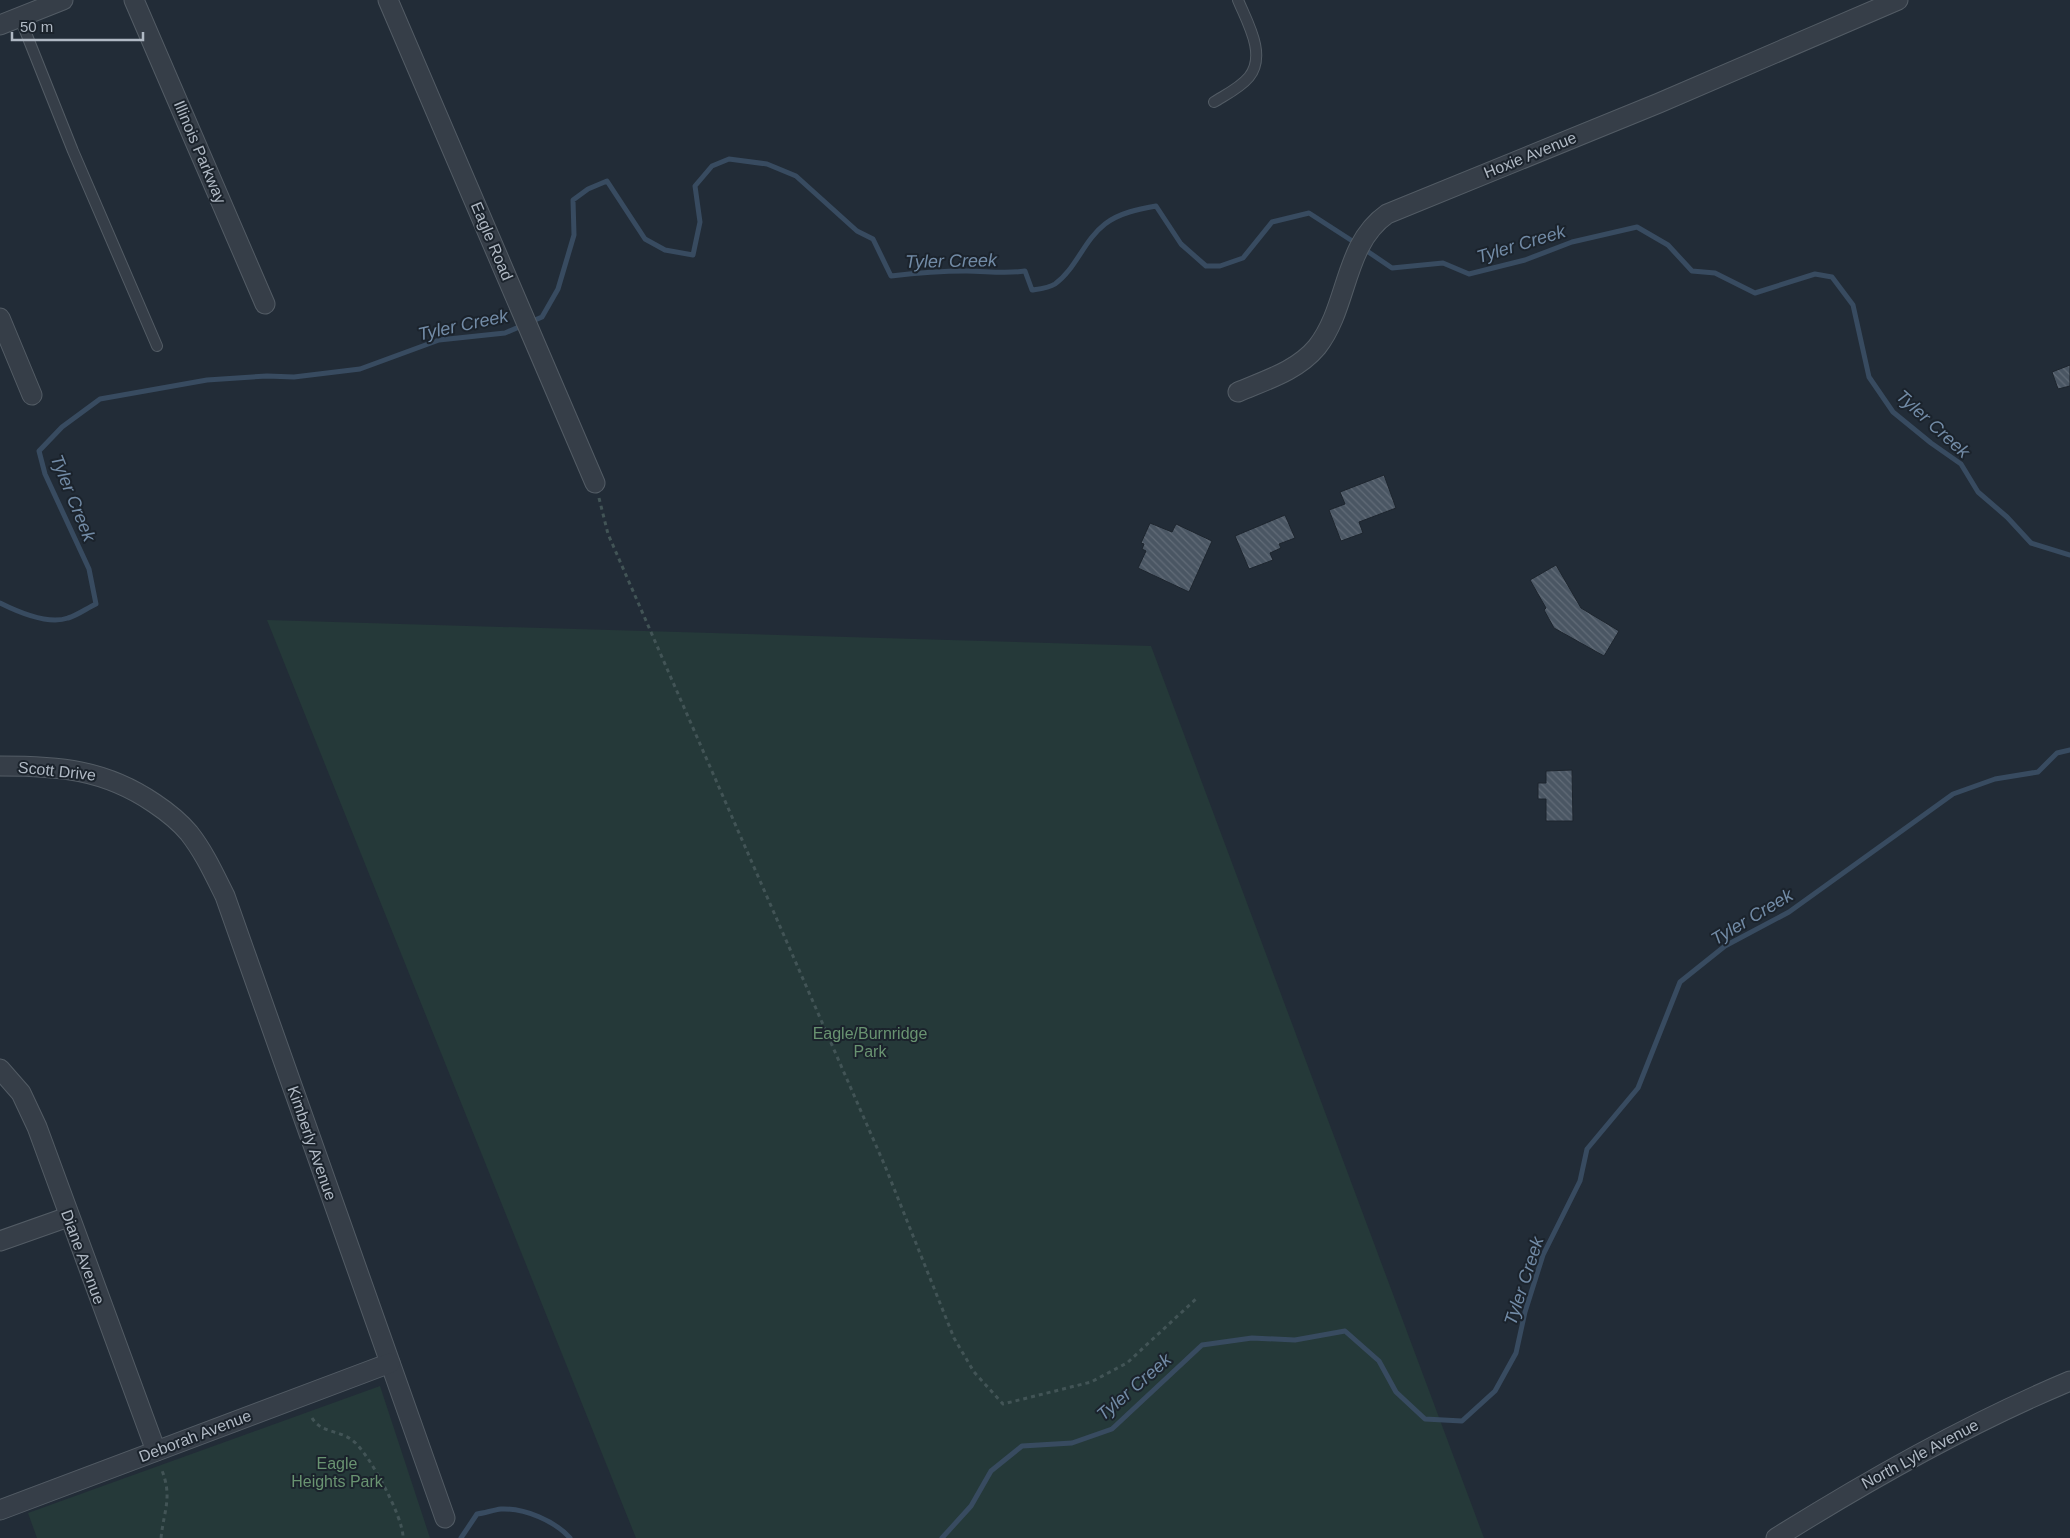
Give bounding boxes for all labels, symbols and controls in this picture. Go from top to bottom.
scale bar [12,10,144,42]
text: 50 m [20,18,53,35]
street label: Illinois Parkway [171,98,229,206]
street label: Hoxie Avenue [1481,129,1579,181]
street label: Eagle Road [468,199,516,283]
water label: Tyler Creek [1474,221,1569,267]
water label: Tyler Creek [905,250,998,272]
water label: Tyler Creek [416,305,511,344]
water label: Tyler Creek [1892,386,1974,463]
water label: Tyler Creek [47,452,100,545]
street label: Scott Drive [17,758,97,784]
water label: Tyler Creek [1708,884,1797,949]
park label: Eagle/Burnridge Park [813,1025,927,1060]
street label: Kimberly Avenue [284,1084,340,1202]
street label: Diane Avenue [58,1207,108,1307]
water label: Tyler Creek [1500,1233,1548,1328]
water label: Tyler Creek [1093,1349,1176,1425]
street label: Deborah Avenue [136,1407,254,1465]
street label: North Lyle Avenue [1859,1416,1981,1492]
park label: Eagle Heights Park [291,1455,384,1490]

